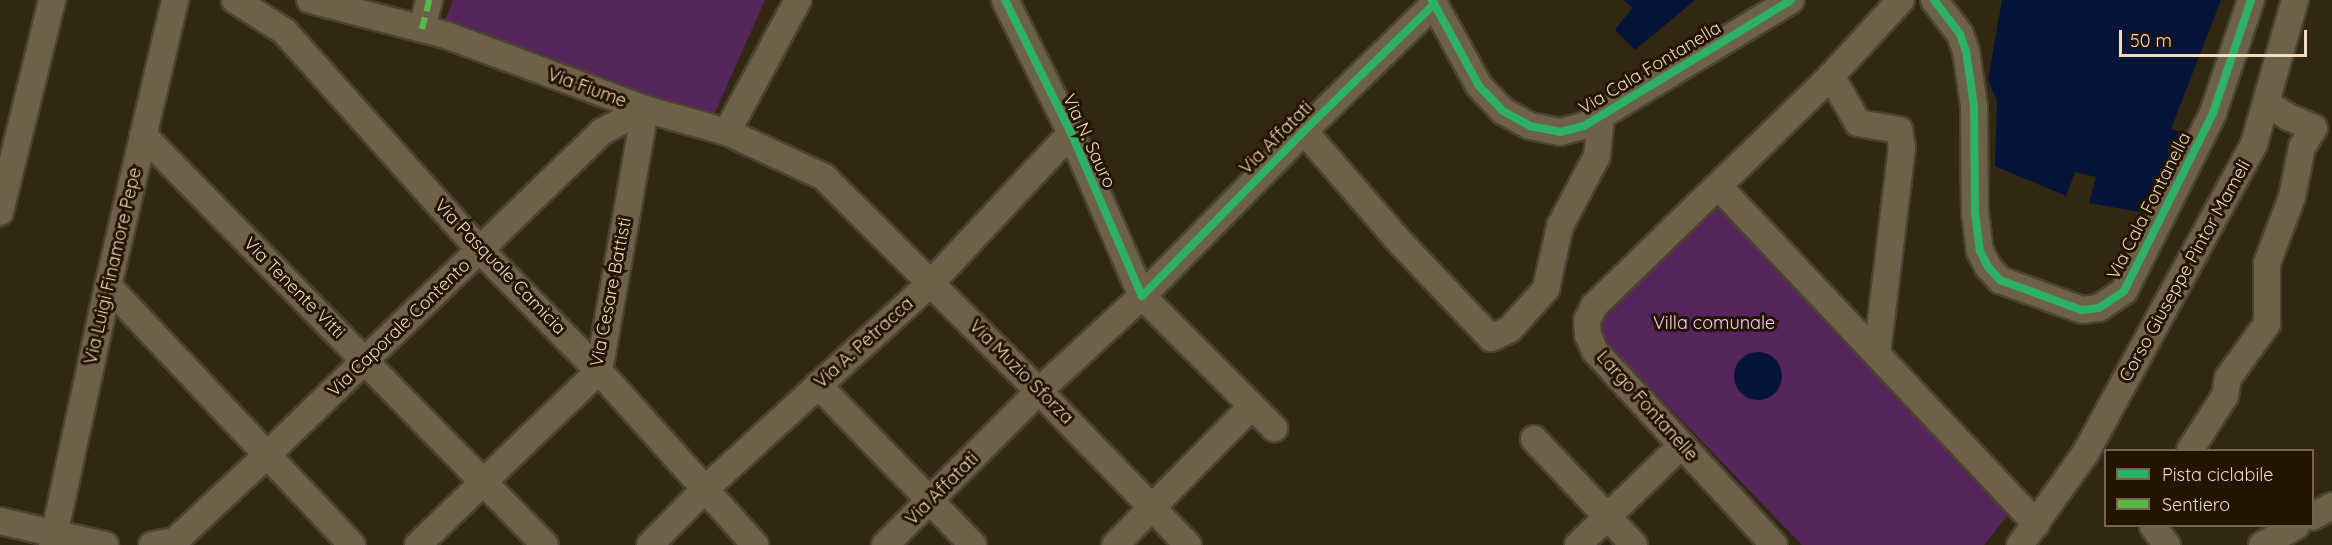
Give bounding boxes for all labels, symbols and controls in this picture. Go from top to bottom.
street label: Via Cala Fontanella [1575,17,1725,119]
scale bar [2122,18,2310,56]
text: 50 m [2130,29,2172,52]
street label: Via Fiume [545,64,629,112]
street label: Via N. Sauro [1058,90,1120,192]
street label: Via Affatati [1235,97,1317,179]
street label: Via Cala Fontanella [2103,129,2195,283]
street label: Corso Giuseppe Pintor Mameli [2115,156,2255,386]
street label: Via Luigi Finamore Pepe [80,165,146,367]
street label: Via Pasquale Camicia [430,195,570,339]
street label: Via Cesare Battisti [586,215,636,369]
street label: Via Tenente Vitti [239,233,349,343]
street label: Via Caporale Contento [323,254,475,402]
street label: Via A. Petracca [810,293,918,393]
park label: Villa comunale [1653,312,1775,334]
street label: Via Muzio Sforza [964,315,1078,429]
street label: Largo Fontanelle [1592,346,1702,466]
street label: Via Affatati [901,448,983,530]
legend [2104,449,2314,527]
text: Pista ciclabile [2162,463,2273,486]
text: Sentiero [2162,493,2230,516]

